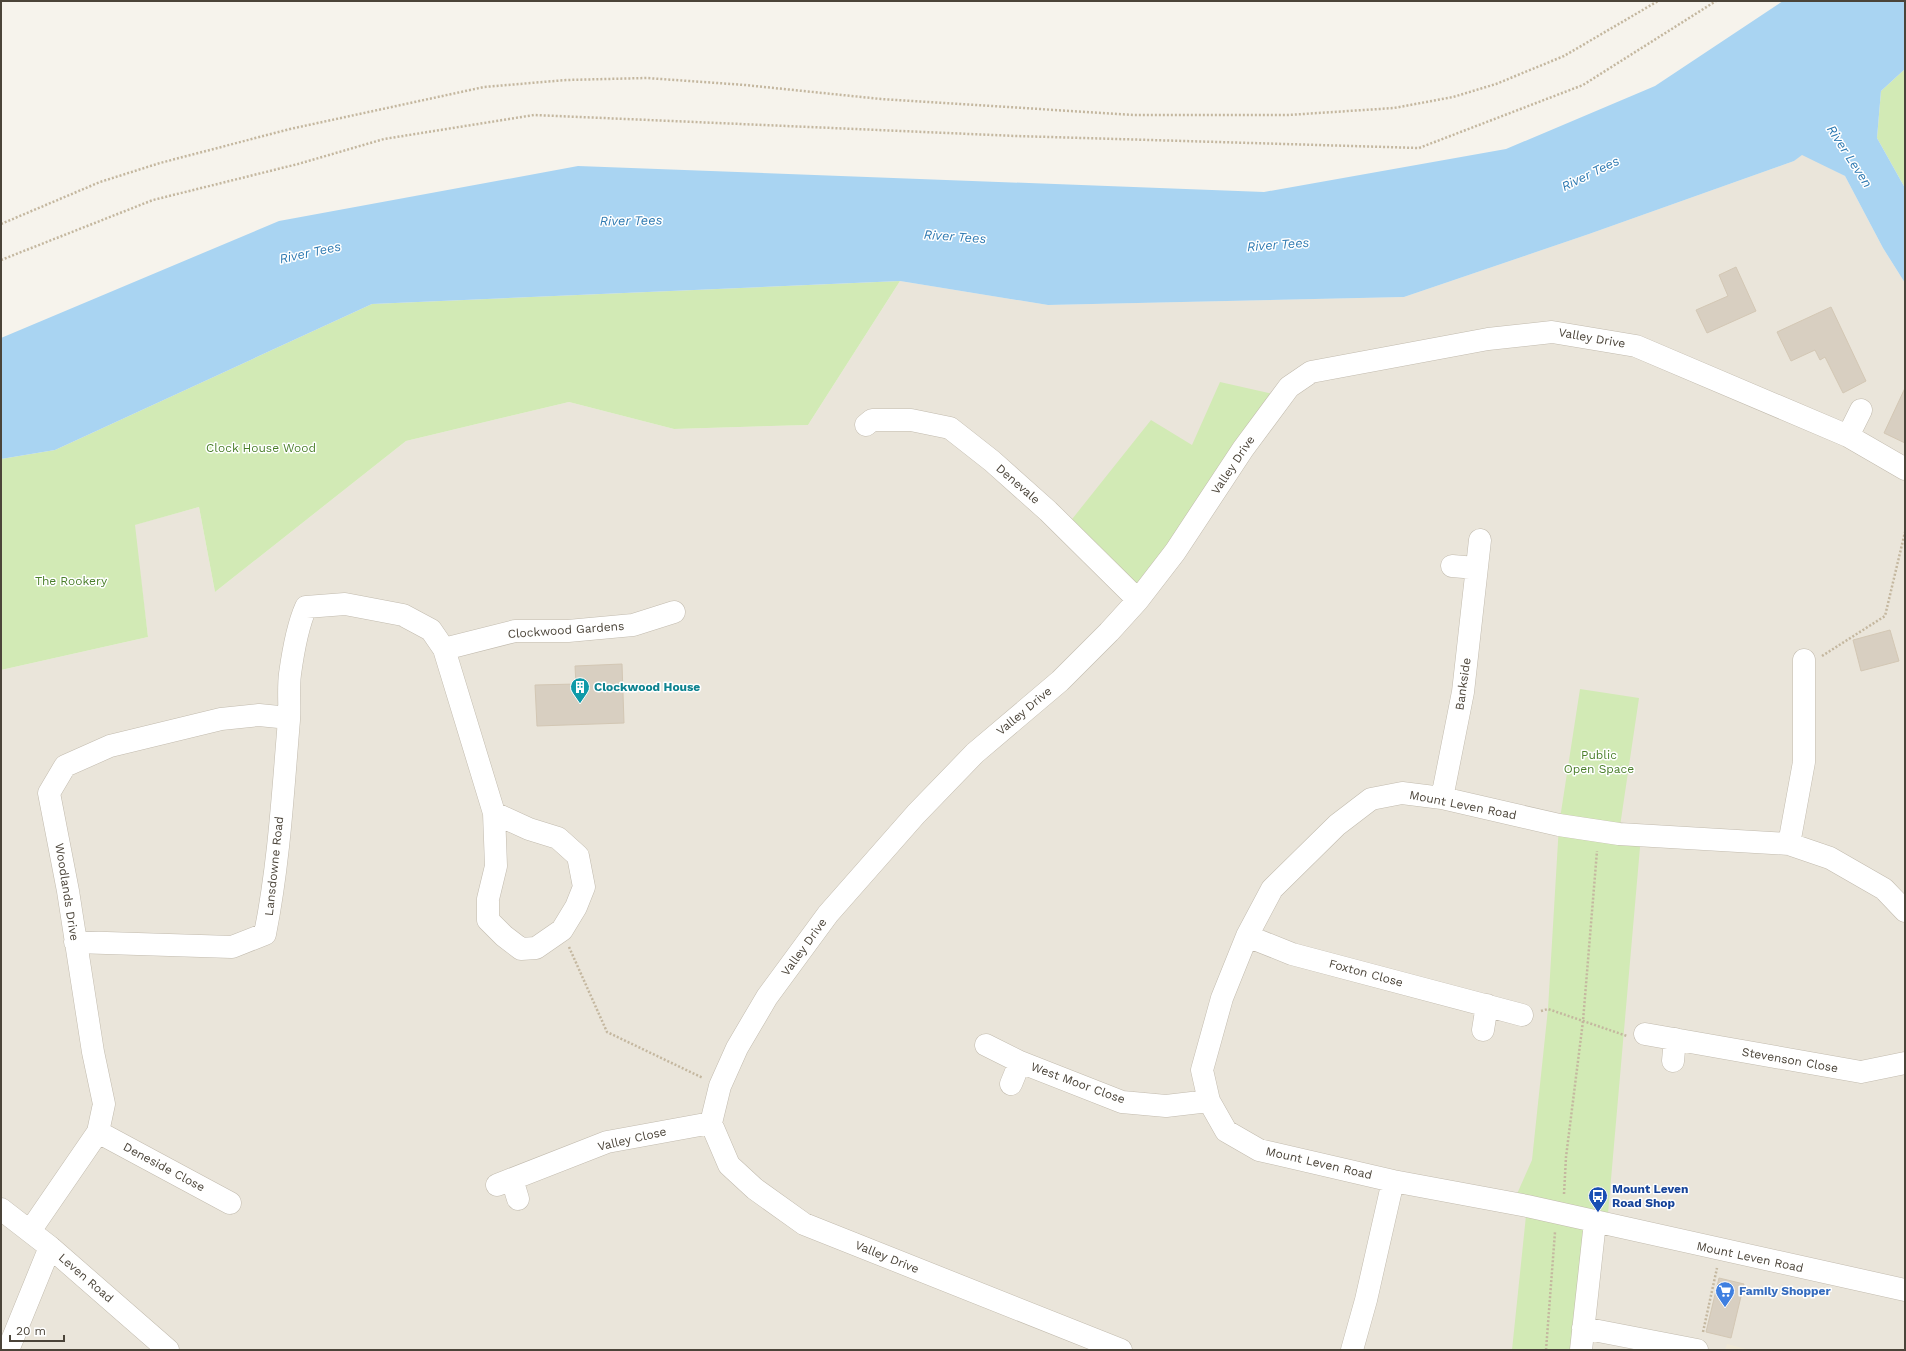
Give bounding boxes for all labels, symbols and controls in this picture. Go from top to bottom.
water label: River Leven [1824,122,1875,190]
water label: River Tees [1559,153,1622,194]
water label: River Tees [600,212,663,229]
water label: River Tees [923,227,987,246]
water label: River Tees [1246,235,1310,254]
water label: River Tees [278,239,343,266]
street label: Valley Drive [1557,325,1627,351]
street label: Valley Drive [1208,433,1258,497]
park label: Clock House Wood [206,441,316,455]
street label: Denevale [993,461,1043,507]
park label: The Rookery [35,574,108,588]
street label: Clockwood Gardens [507,619,625,641]
street label: Bankside [1452,657,1474,711]
building icon: Clockwood House [569,676,591,704]
place label: Clockwood House [594,680,700,694]
street label: Valley Drive [994,684,1054,738]
park label: Public Open Space [1564,748,1634,776]
street label: Mount Leven Road [1408,788,1518,822]
street label: Lansdowne Road [262,816,286,916]
street label: Woodlands Drive [52,842,82,942]
street label: Valley Drive [778,915,830,978]
street label: Foxton Close [1327,956,1405,990]
street label: Stevenson Close [1741,1045,1839,1075]
street label: West Moor Close [1029,1059,1127,1107]
street label: Valley Close [596,1124,668,1154]
street label: Deneside Close [121,1140,207,1194]
street label: Mount Leven Road [1264,1144,1374,1182]
place label: Mount Leven Road Shop [1612,1182,1689,1210]
bus stop icon: Mount Leven Road Shop [1587,1185,1609,1213]
street label: Valley Drive [853,1238,921,1276]
street label: Mount Leven Road [1695,1239,1805,1275]
street label: Leven Road [56,1250,116,1306]
supermarket icon: Family Shopper [1714,1280,1736,1308]
place label: Family Shopper [1739,1284,1832,1298]
scale bar [10,1317,64,1343]
text: 20 m [16,1324,46,1338]

